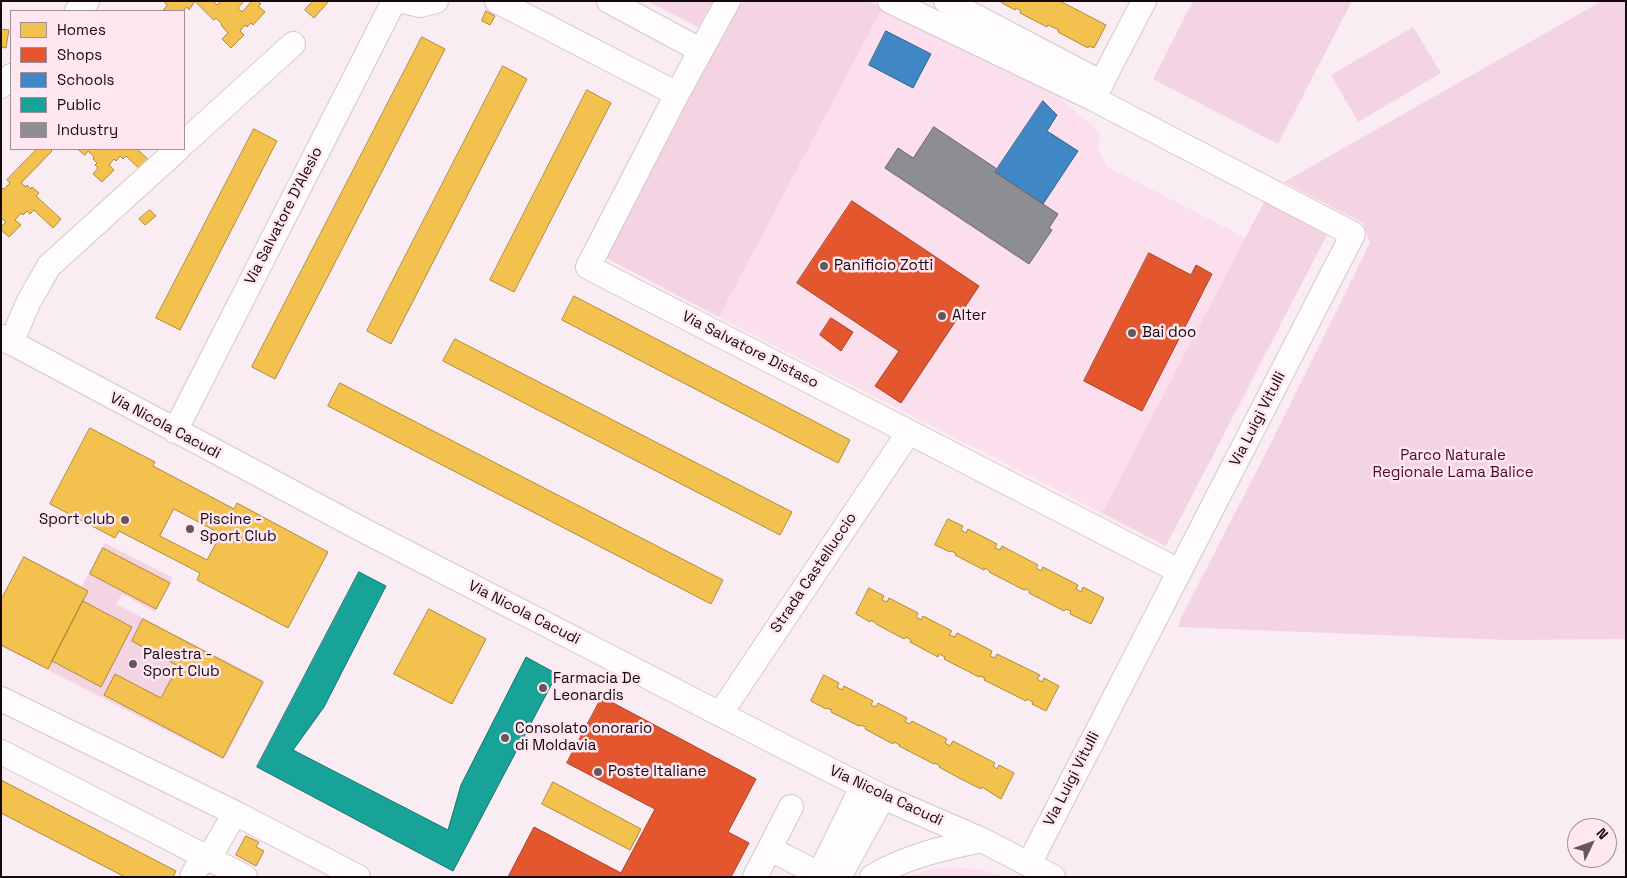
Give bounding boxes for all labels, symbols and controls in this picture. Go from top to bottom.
legend [10,10,185,150]
text: Homes [57,20,106,39]
text: Shops [57,45,102,64]
text: Schools [57,70,114,89]
text: Public [57,95,101,114]
text: Industry [57,120,118,139]
street label: Via Salvatore D'Alesio [241,144,327,288]
place label: Panificio Zotti [834,257,933,275]
marker: Panificio Zotti [818,260,830,272]
place label: Alter [952,307,986,325]
street label: Via Salvatore Distaso [679,308,821,392]
marker: Alter [936,310,948,322]
place label: Bai doo [1142,324,1196,342]
marker: Bai doo [1126,327,1138,339]
street label: Via Luigi Vitulli [1226,369,1290,469]
street label: Via Nicola Cacudi [106,389,224,463]
park label: Parco Naturale Regionale Lama Balice [1372,447,1534,482]
street label: Strada Castelluccio [767,510,861,636]
place label: Sport club [39,511,115,529]
place label: Piscine - Sport Club [200,511,277,546]
marker: Sport club [119,514,131,526]
marker: Piscine - Sport Club [184,523,196,535]
street label: Via Nicola Cacudi [465,577,583,649]
place label: Palestra - Sport Club [143,646,220,681]
marker: Palestra - Sport Club [127,658,139,670]
place label: Farmacia De Leonardis [553,670,641,705]
marker: Farmacia De Leonardis [537,682,549,694]
place label: Consolato onorario di Moldavia [515,720,652,755]
street label: Via Luigi Vitulli [1040,729,1104,829]
marker: Consolato onorario di Moldavia [499,732,511,744]
street label: Via Nicola Cacudi [826,762,946,830]
place label: Poste Italiane [608,763,706,781]
marker: Poste Italiane [592,766,604,778]
north arrow [1567,818,1617,868]
text: N [1593,824,1612,843]

